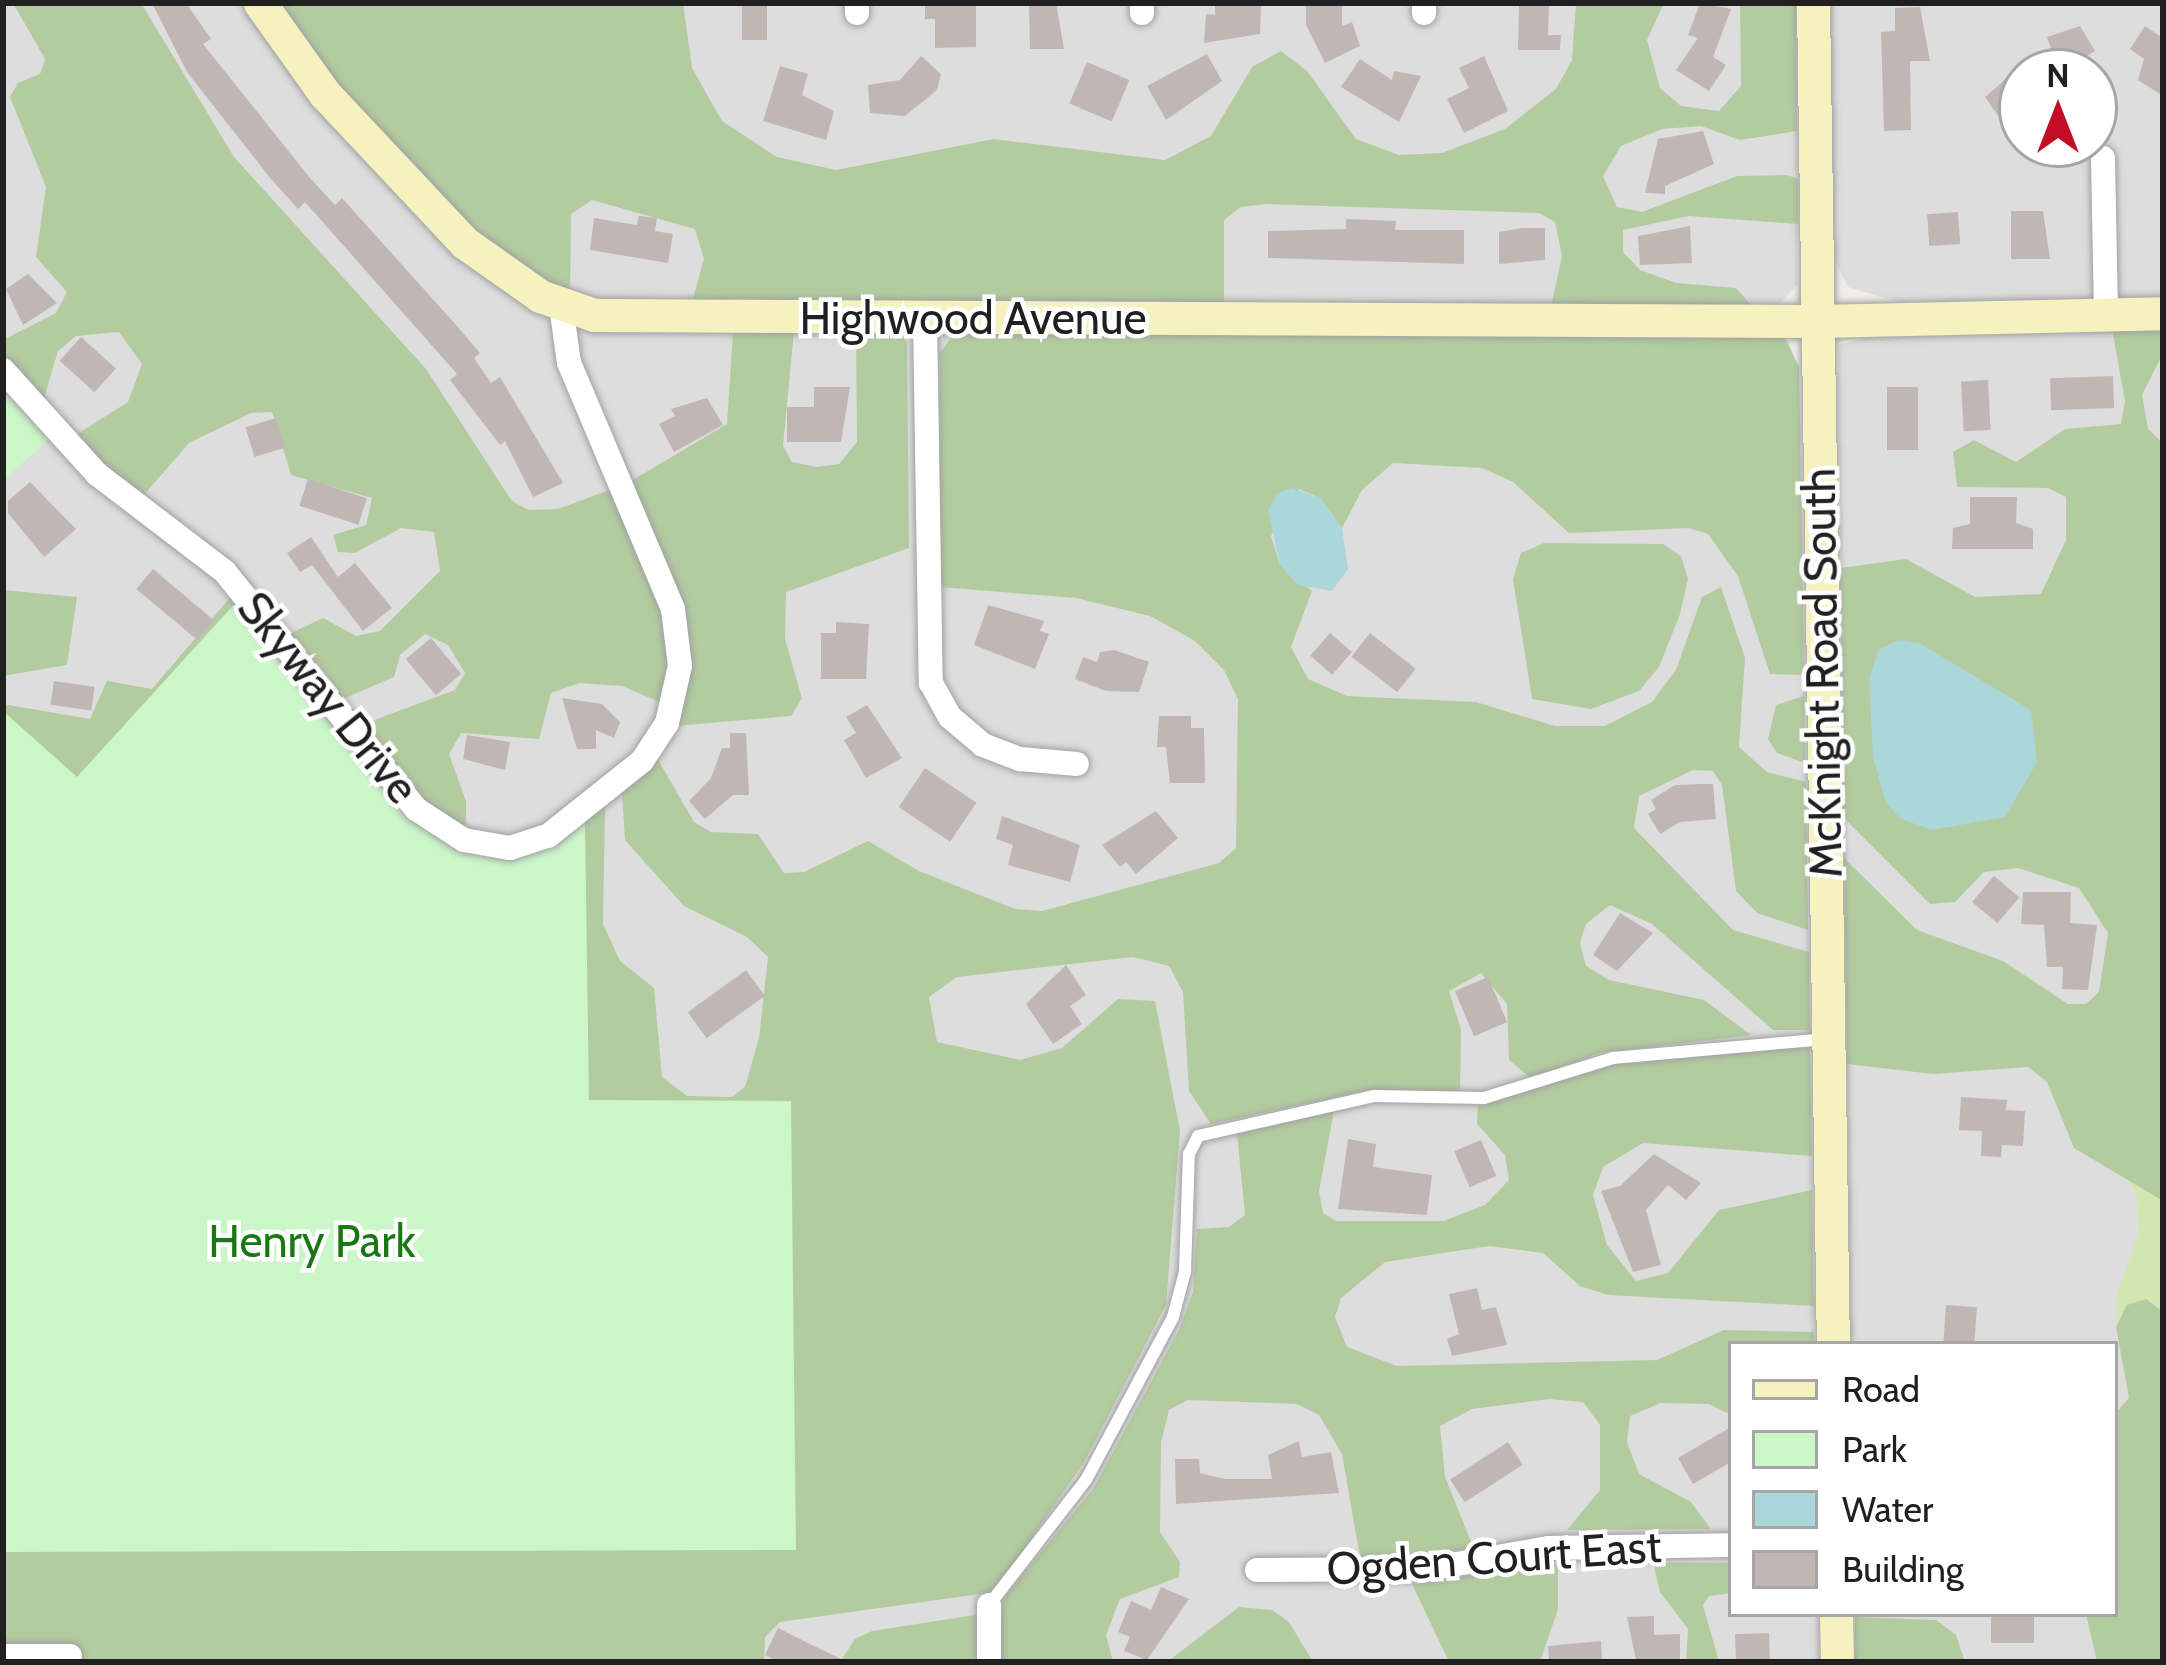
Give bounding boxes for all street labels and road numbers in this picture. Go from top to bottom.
street label: Highwood Avenue [799,292,1147,346]
street label: McKnight Road South [1792,468,1854,878]
street label: Skyway Drive [227,582,429,814]
street label: Ogden Court East [1325,1519,1663,1597]

